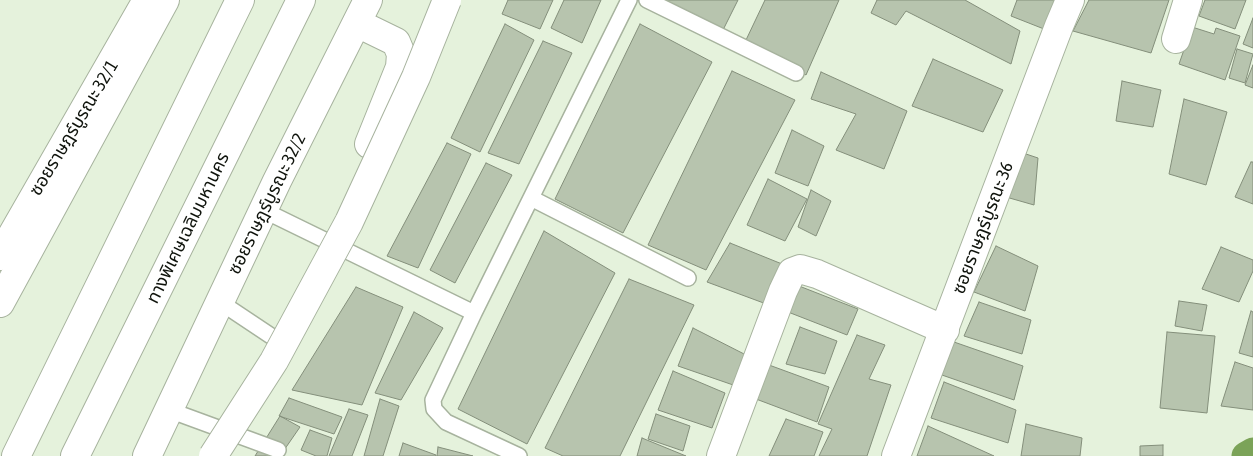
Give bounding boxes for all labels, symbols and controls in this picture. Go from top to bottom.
street label: ซอยราษฎร์บูรณะ 32/1 [25,56,123,200]
street label: ซอยราษฎร์บูรณะ 32/2 [223,130,311,278]
street label: ทางพิเศษเฉลิมมหานคร [142,149,234,307]
street label: ซอยราษฎร์บูรณะ 36 [948,159,1018,297]

